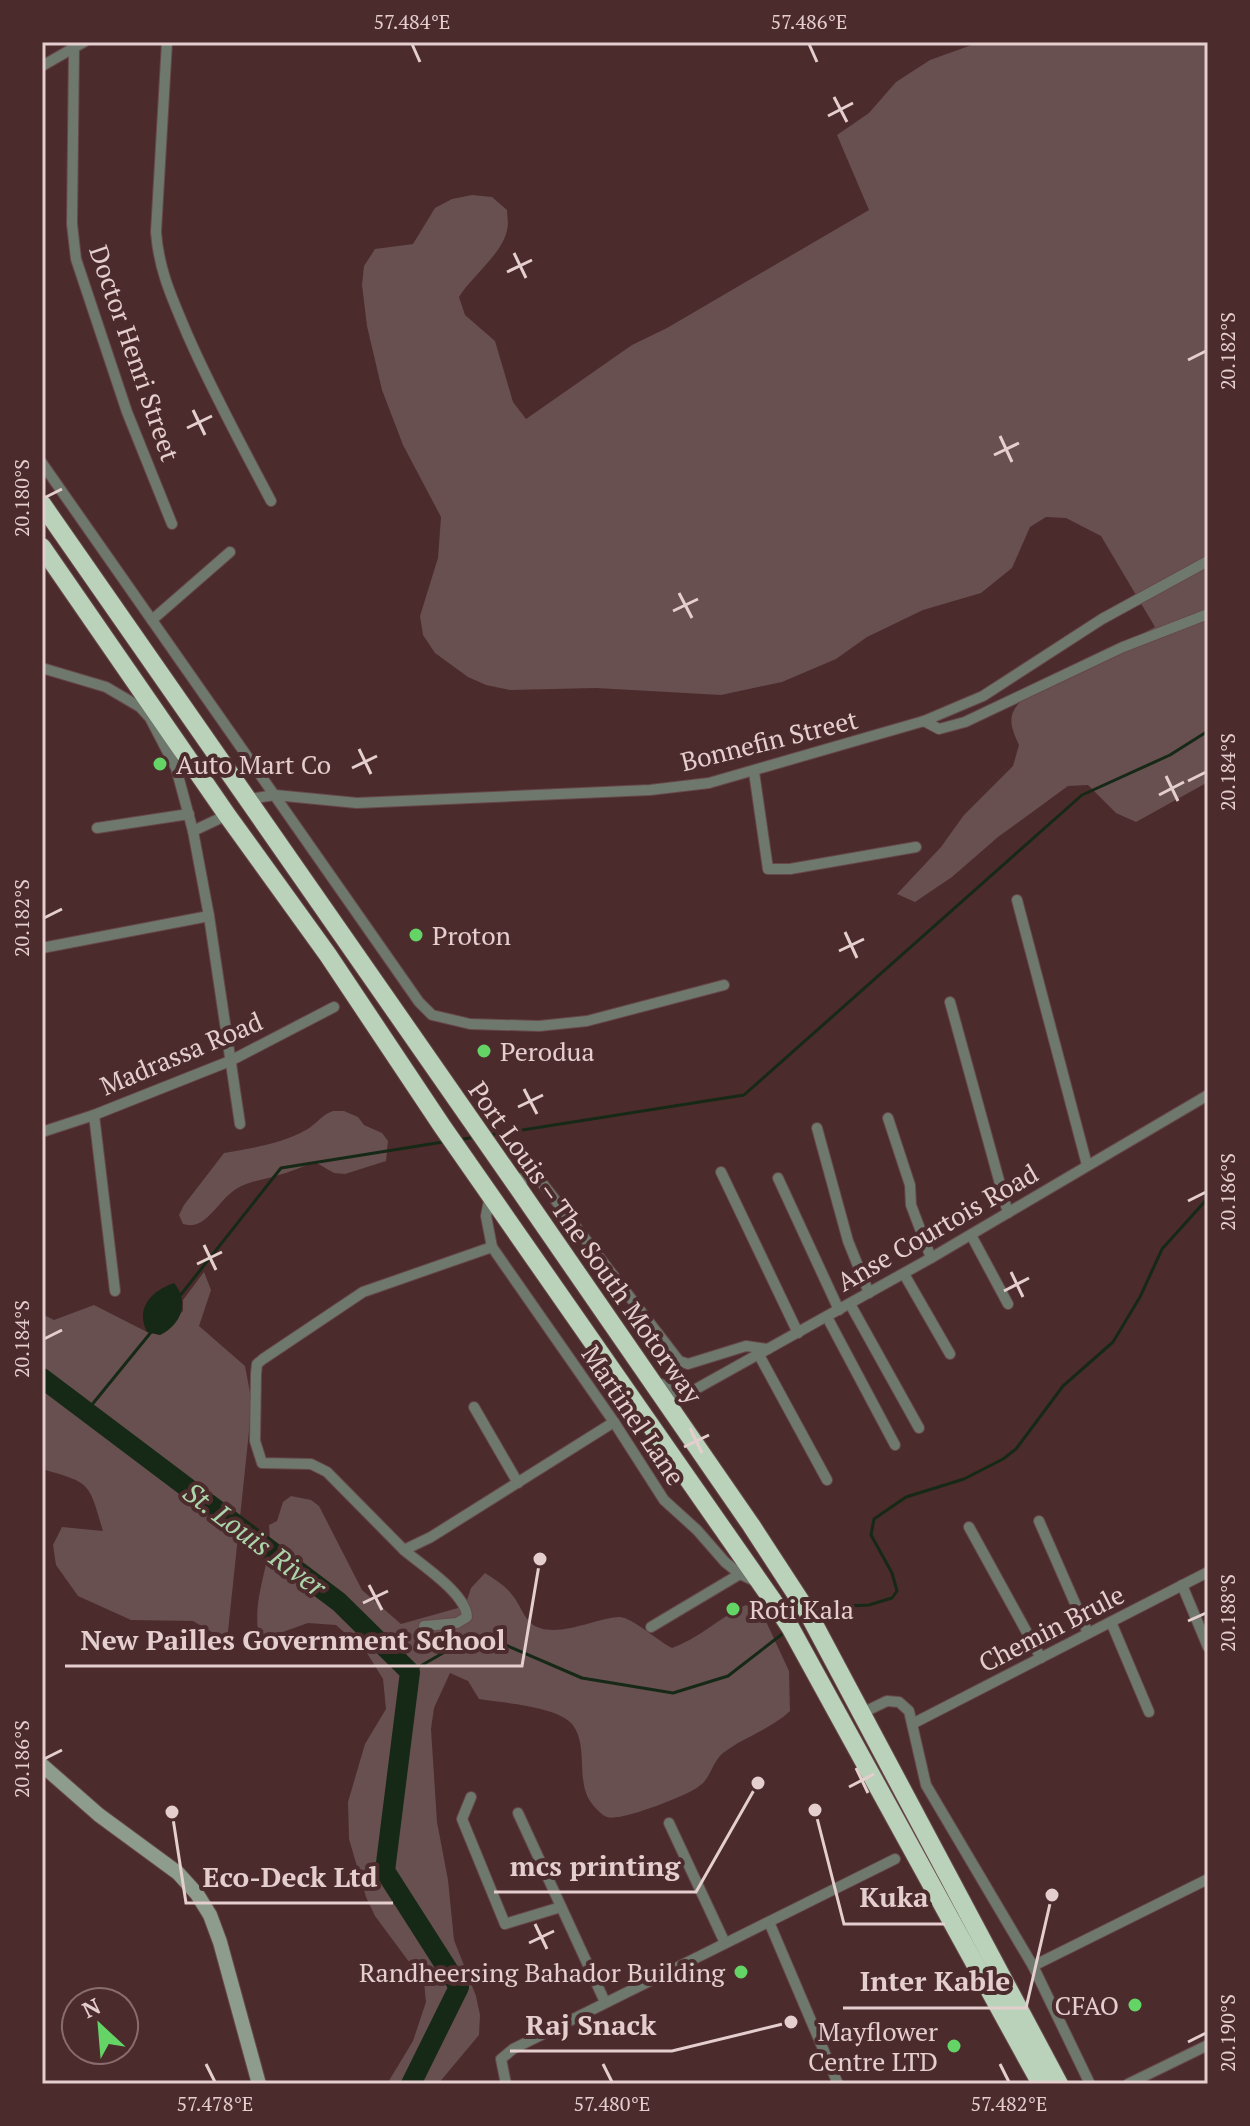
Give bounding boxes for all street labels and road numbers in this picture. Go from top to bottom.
street label: Doctor Henri Street [82,241,188,466]
street label: Bonnefin Street [677,702,861,778]
street label: Madrassa Road [95,1004,267,1102]
street label: Port Louis – The South Motorway [461,1074,711,1411]
street label: Anse Courtois Road [830,1156,1044,1298]
street label: Martinel Lane [575,1338,693,1492]
street label: Chemin Brule [972,1577,1130,1679]

